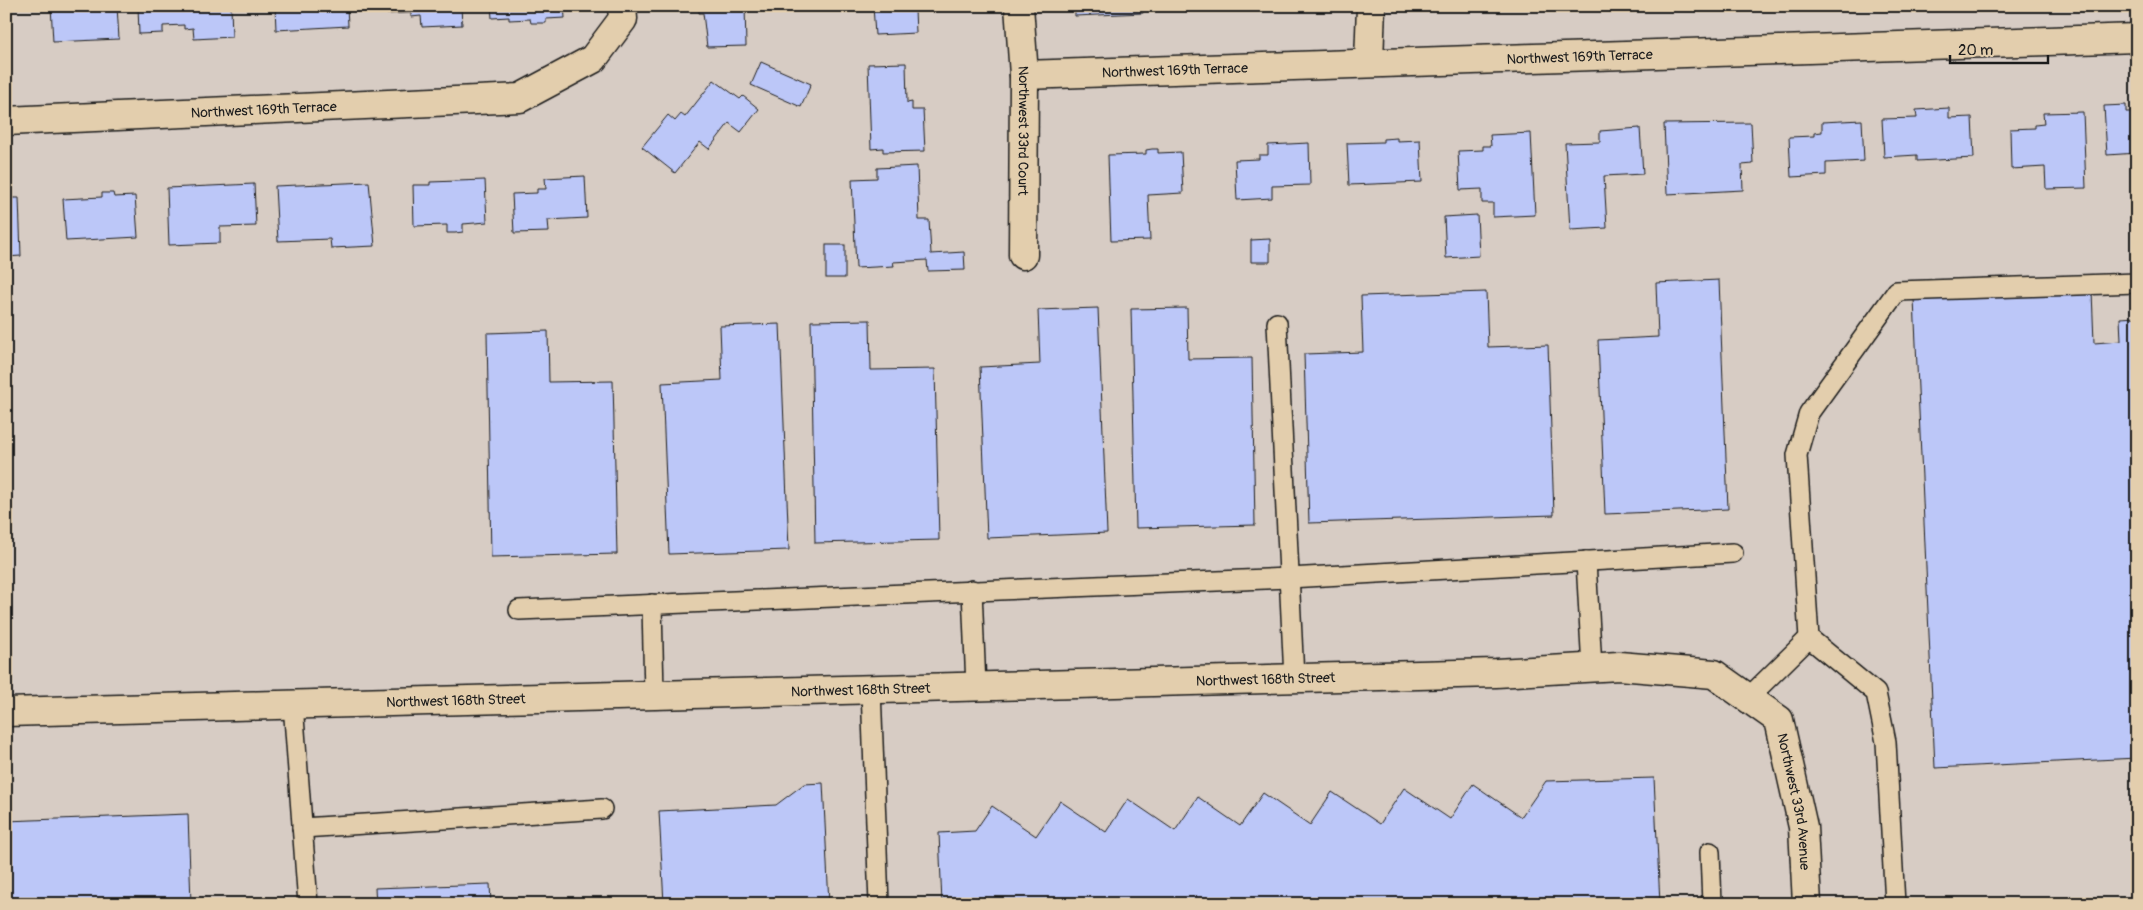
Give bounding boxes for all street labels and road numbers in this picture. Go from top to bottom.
street label: Northwest 169th Terrace [1506,46,1653,68]
street label: Northwest 169th Terrace [1102,60,1248,81]
street label: Northwest 33rd Court [1014,65,1032,196]
street label: Northwest 169th Terrace [190,98,337,122]
street label: Northwest 168th Street [1196,669,1336,690]
street label: Northwest 168th Street [791,680,931,700]
street label: Northwest 168th Street [386,690,526,711]
street label: Northwest 33rd Avenue [1773,732,1813,871]

